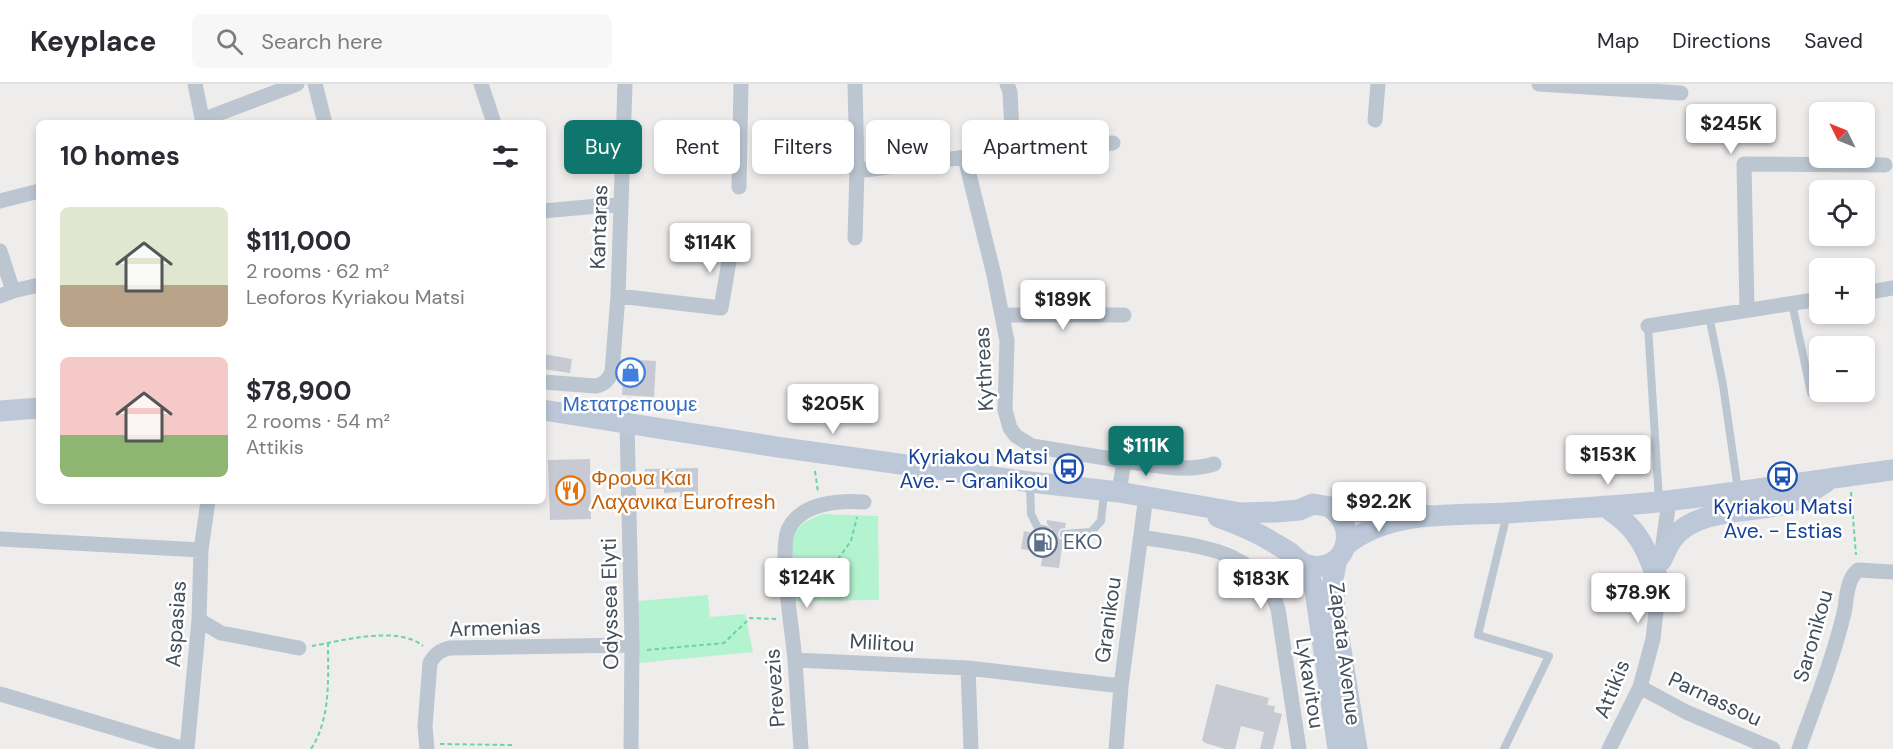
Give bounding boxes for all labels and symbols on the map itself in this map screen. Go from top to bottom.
north arrow [1809,102,1875,168]
pin: $245K [1689,104,1773,155]
street label: Kantaras [584,184,614,270]
pin: $114K [668,223,752,274]
pin: $189K [1021,280,1105,331]
street label: Kythreas [968,326,1000,412]
shop icon: Μετατρεπουμε [614,357,646,389]
pin: $205K [791,384,875,435]
place label: Μετατρεπουμε [563,390,697,418]
pin: $111K [1104,426,1188,477]
pin: $153K [1566,435,1650,486]
place label: Kyriakou Matsi Ave. - Granikou [899,443,1048,495]
bus stop icon: Kyriakou Matsi Ave. - Granikou [1053,453,1085,485]
bus stop icon: Kyriakou Matsi Ave. - Estias [1767,460,1799,492]
place label: Φρουα Και Λαχανικα Eurofresh [591,464,776,516]
restaurant icon: Φρουα Και Λαχανικα Eurofresh [554,474,586,506]
pin: $92.2K [1330,482,1428,533]
place label: Kyriakou Matsi Ave. - Estias [1713,493,1853,545]
fuel station icon: EKO [1026,526,1058,558]
place label: EKO [1063,528,1103,556]
street label: Odyssea Elyti [595,538,625,670]
pin: $124K [765,558,849,609]
pin: $183K [1219,559,1303,610]
pin: $78.9K [1589,573,1687,624]
street label: Granikou [1088,575,1128,665]
street label: Aspasias [159,580,193,668]
street label: Zapata Avenue [1322,581,1368,727]
street label: Saronikou [1786,587,1840,685]
street label: Armenias [449,612,541,644]
street label: Militou [849,627,915,659]
street label: Lykavitou [1289,636,1331,730]
street label: Prevezis [758,648,792,728]
street label: Attikis [1588,656,1636,722]
street label: Parnassou [1664,665,1766,733]

